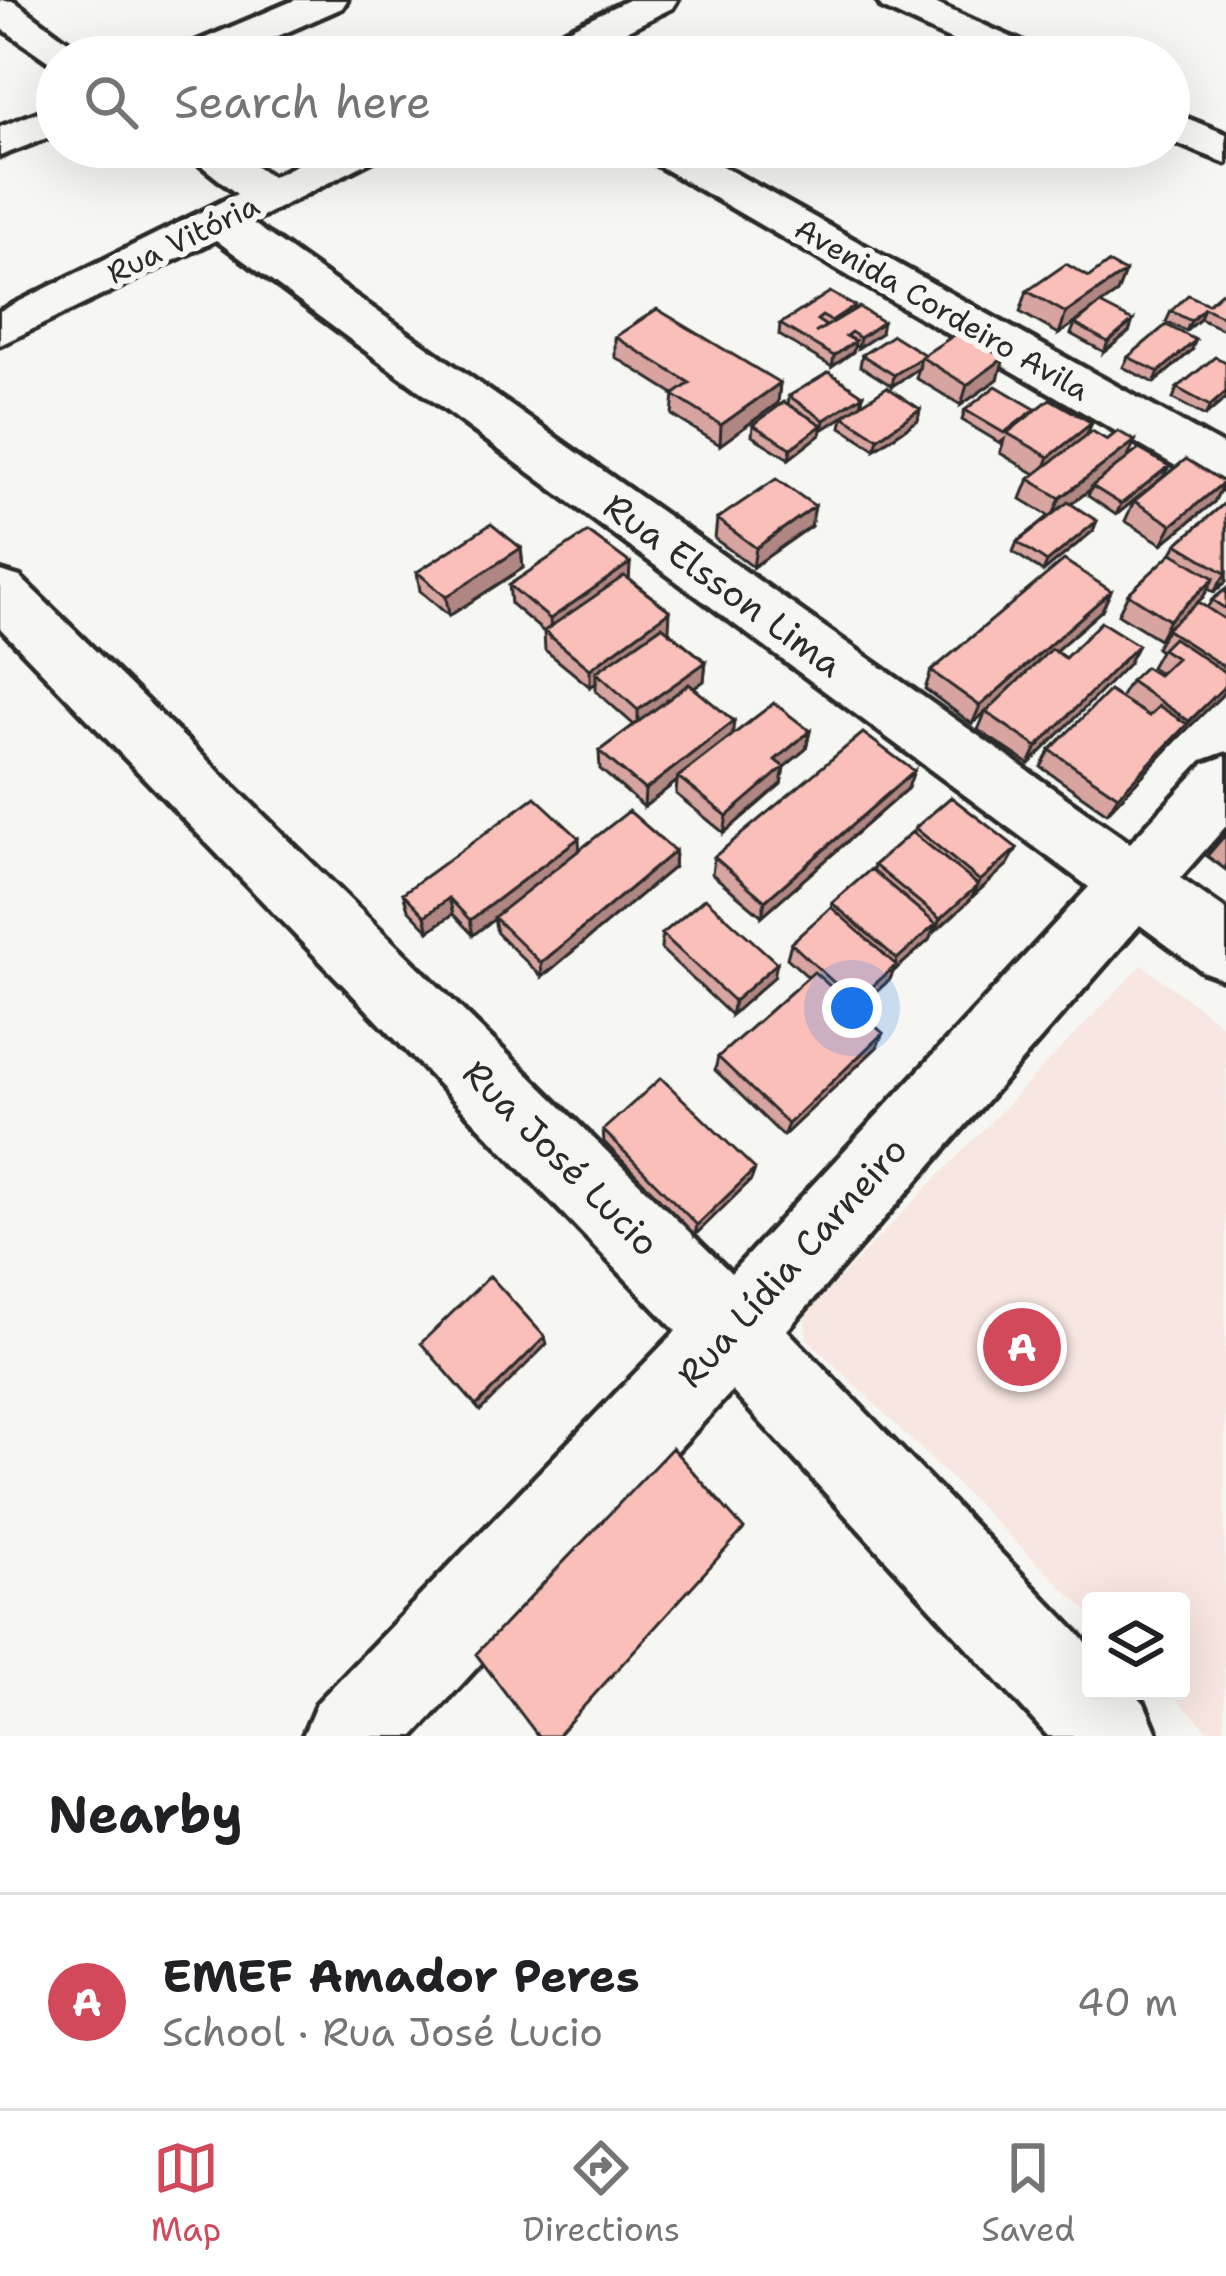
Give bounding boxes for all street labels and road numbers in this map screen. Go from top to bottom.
street label: Rua Vitória [100,184,266,293]
street label: Avenida Cordeiro Avila [787,208,1097,410]
street label: Rua Elsson Lima [594,482,852,688]
street label: Rua José Lucio [452,1049,670,1267]
street label: Rua Lídia Carneiro [666,1126,918,1398]

